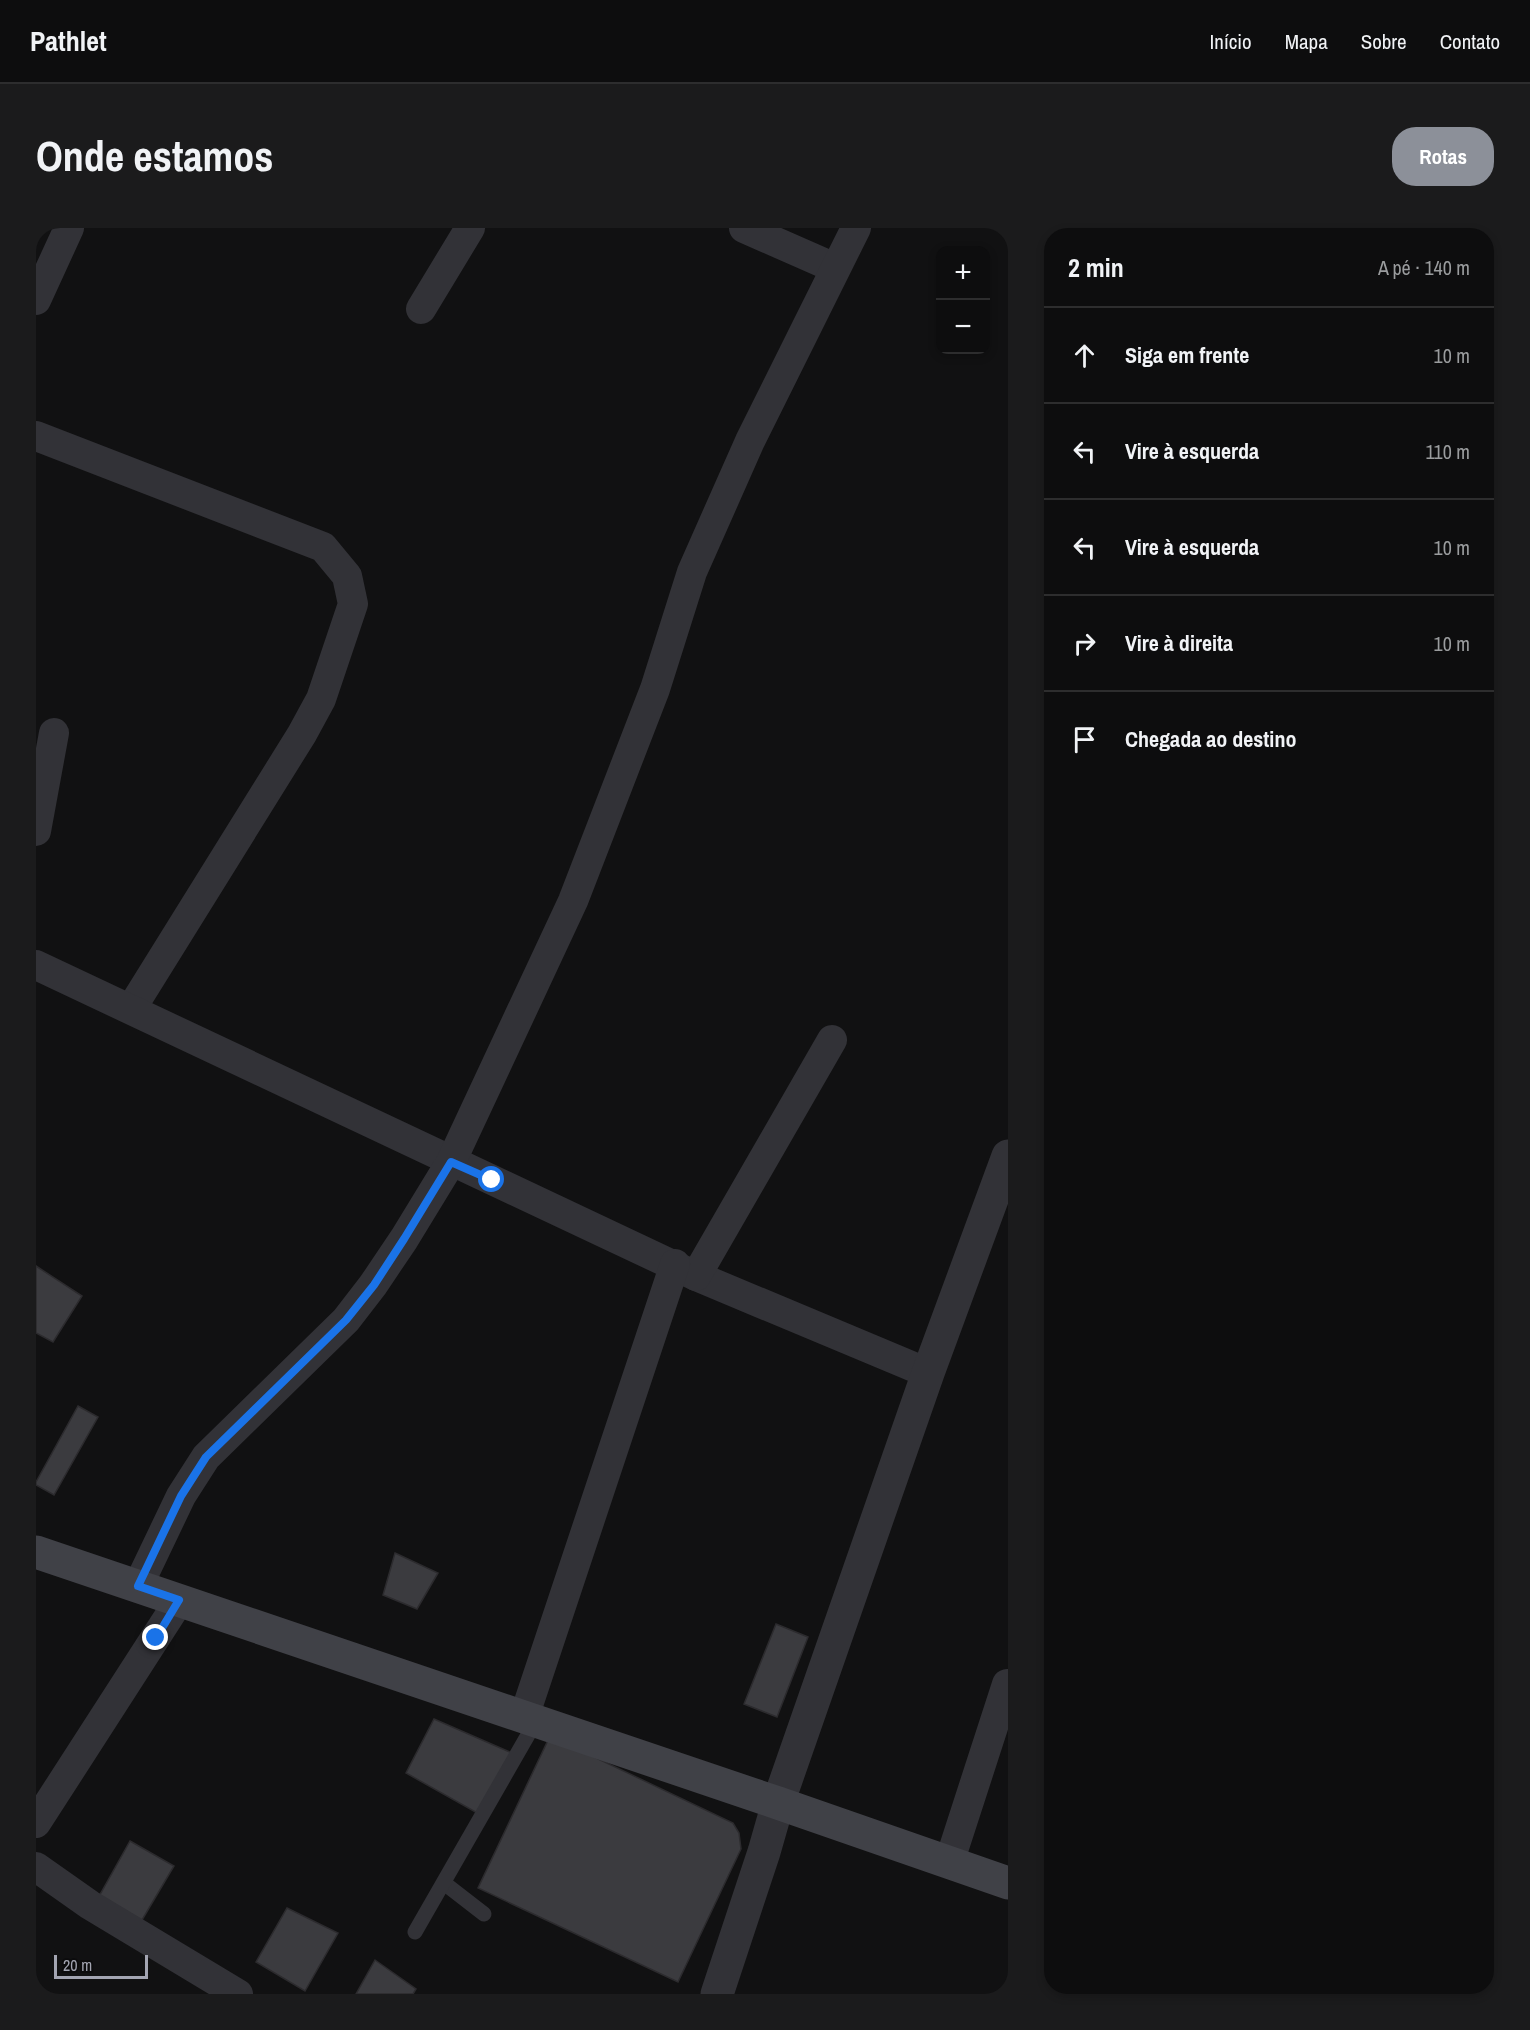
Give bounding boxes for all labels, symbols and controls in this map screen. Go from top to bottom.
text: Pathlet [30,22,107,60]
text: Início [1210,27,1252,56]
text: Mapa [1285,27,1328,56]
text: Sobre [1361,27,1407,56]
text: Contato [1440,27,1500,56]
button: Rotas [1392,127,1494,186]
text: Onde estamos [36,128,273,184]
map controls [936,246,990,354]
button: + [936,246,990,300]
text: 2 min [1068,250,1124,285]
text: A pé · 140 m [1378,254,1470,281]
button: − [936,300,990,354]
icon: ahead [1068,339,1101,372]
text: Siga em frente [1125,340,1249,370]
text: 10 m [1434,342,1470,369]
icon: left [1068,435,1101,468]
text: Vire à esquerda [1125,436,1259,466]
text: 110 m [1426,438,1470,465]
icon: left [1068,531,1101,564]
text: Vire à esquerda [1125,532,1259,562]
text: 10 m [1434,534,1470,561]
icon: right [1068,627,1101,660]
text: Vire à direita [1125,628,1233,658]
text: 10 m [1434,630,1470,657]
icon: arrive [1068,723,1101,756]
text: Chegada ao destino [1125,724,1296,754]
route start [478,1166,504,1192]
route end [142,1624,168,1650]
scale bar [54,1952,148,1980]
text: 20 m [63,1954,92,1976]

